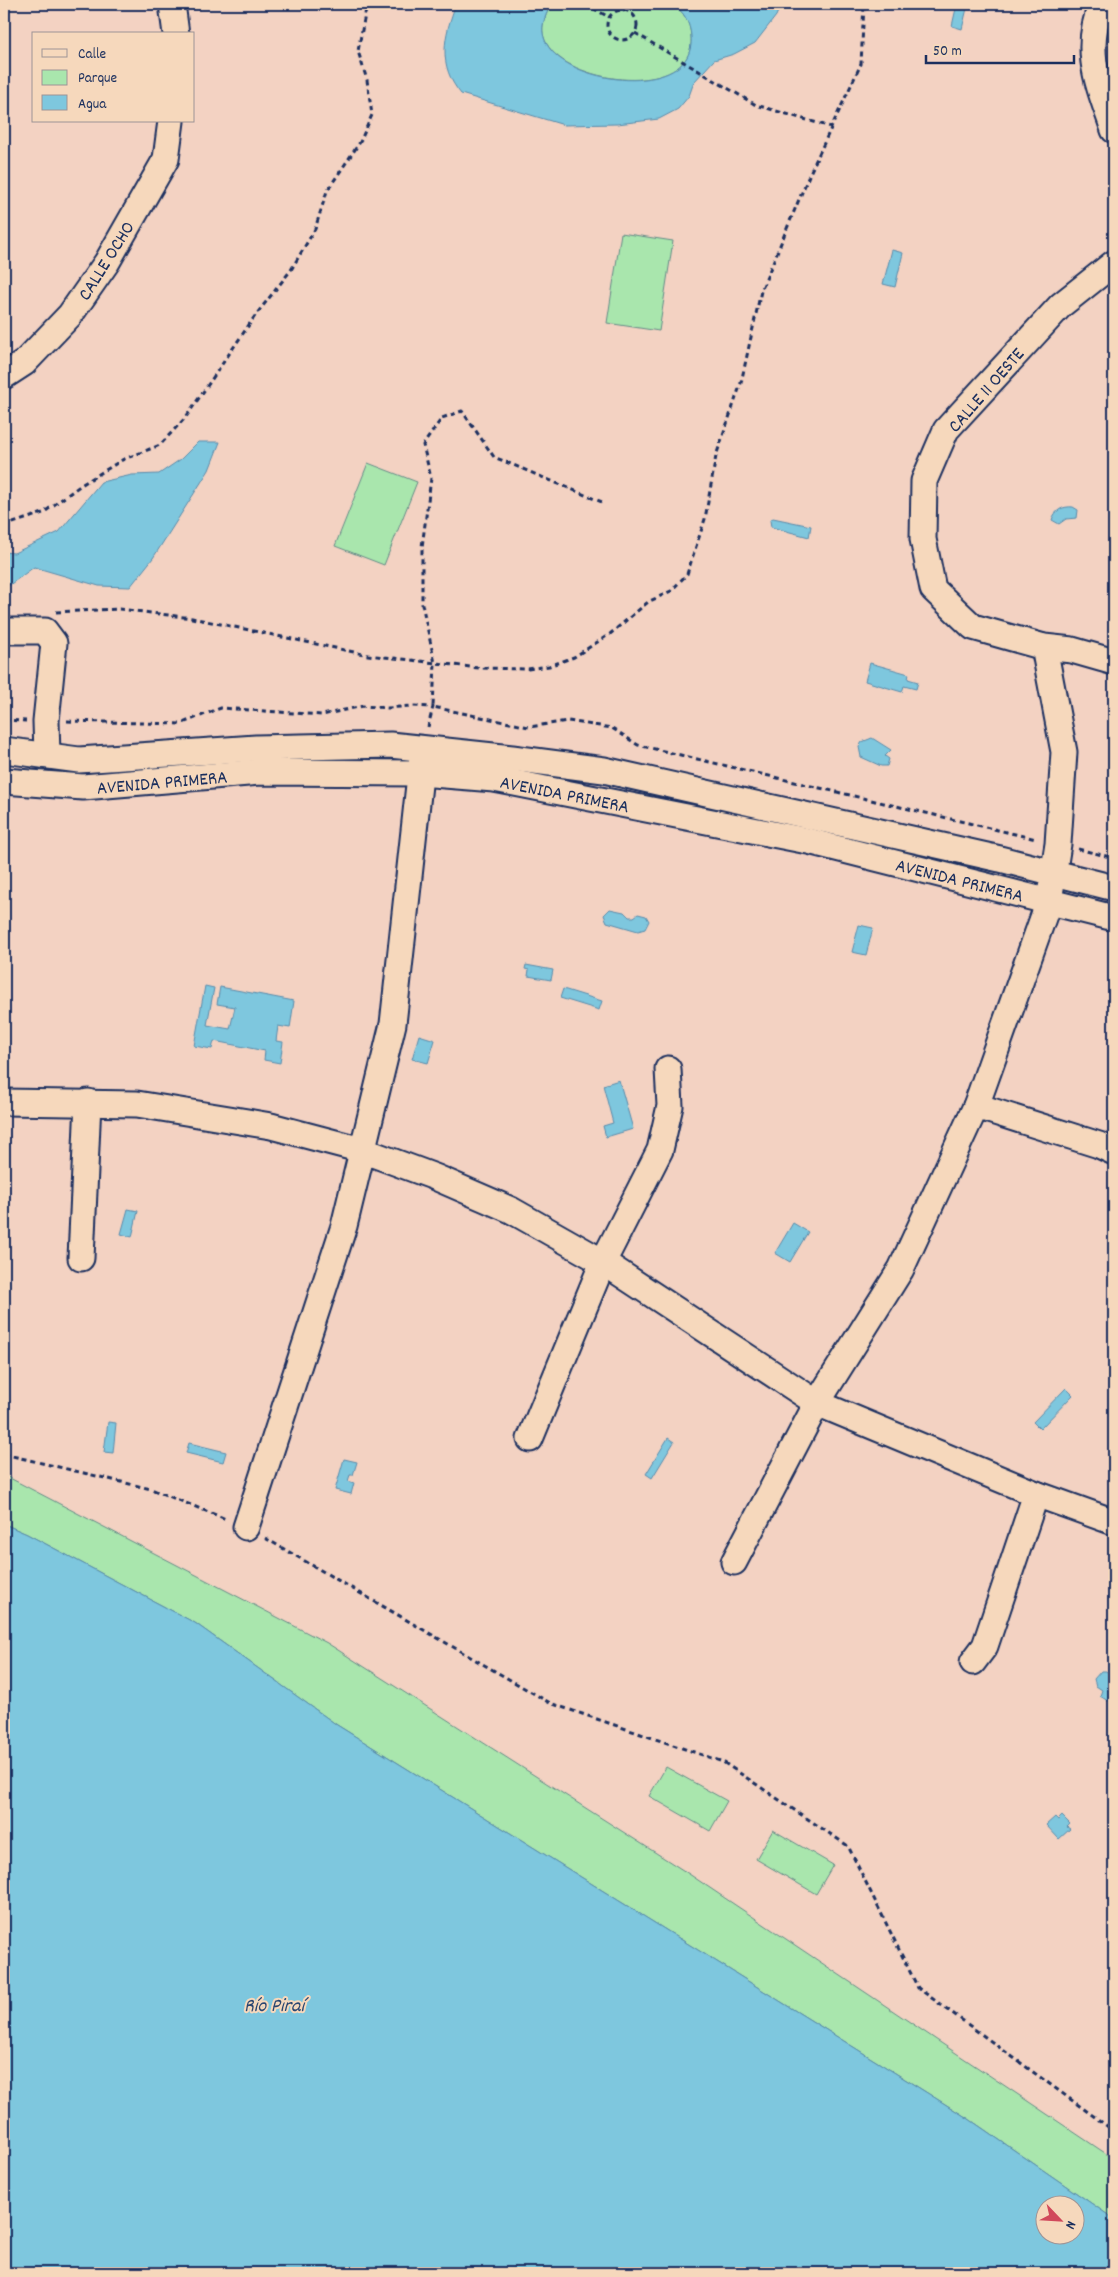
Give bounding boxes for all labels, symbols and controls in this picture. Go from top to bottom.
legend [32,32,195,122]
scale bar [926,32,1073,64]
text: 50 m [933,41,962,63]
text: Calle [78,44,107,66]
text: Parque [78,68,118,90]
text: Agua [78,94,107,116]
street label: CALLE OCHO [73,217,143,307]
street label: CALLE 11 OESTE [943,343,1033,440]
street label: AVENIDA PRIMERA [96,765,229,804]
street label: AVENIDA PRIMERA [497,771,631,822]
street label: AVENIDA PRIMERA [892,853,1026,911]
water label: Río Piraí [244,1993,309,2021]
north arrow [1036,2194,1086,2244]
text: N [1059,2217,1080,2232]

